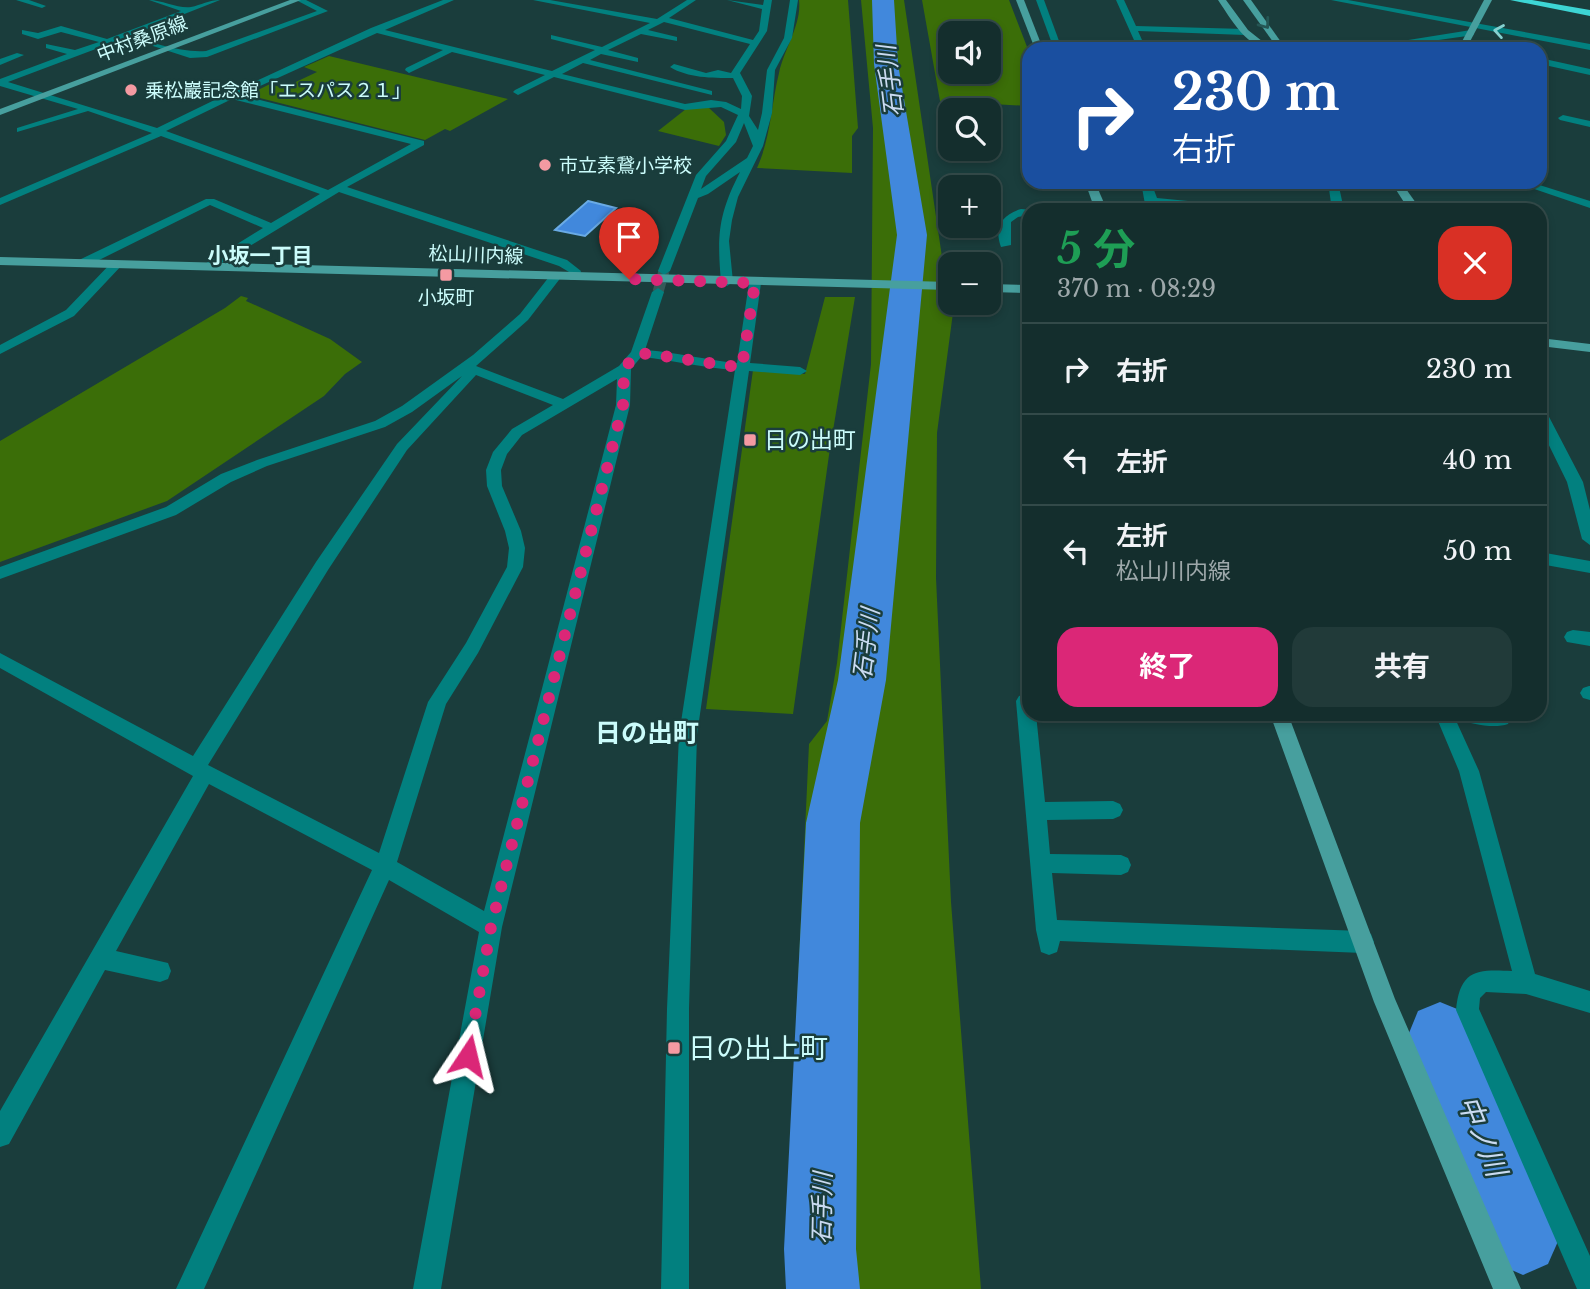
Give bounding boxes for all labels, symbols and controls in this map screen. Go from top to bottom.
street label: 中村桑原線 [94,11,190,67]
one-way arrow [1257,16,1269,29]
map controls [938,21,1001,315]
button: sound [938,21,1001,84]
one-way arrow [1493,24,1505,39]
water label: 石手川 [871,41,909,118]
text: 230 m [1172,62,1339,123]
icon: right [1057,70,1148,161]
place label: 乗松巖記念館「エスパス２１」 [145,79,411,102]
marker: 乗松巖記念館「エスパス２１」 [123,82,139,98]
button: search [938,98,1001,161]
text: 右折 [1172,129,1236,169]
place label: 市立素鵞小学校 [559,154,692,177]
marker: 市立素鵞小学校 [537,157,553,173]
button: + [938,175,1001,238]
pin [599,207,659,279]
icon: arrive [610,218,648,256]
text: 5 分 [1057,223,1135,275]
button: close [1438,226,1512,300]
street label: 松山川内線 [428,242,524,268]
district label: 小坂一丁目 [208,243,313,269]
button: − [938,252,1001,315]
marker: 小坂町 [438,267,454,283]
text: 370 m · 08:29 [1057,275,1216,303]
place label: 小坂町 [417,286,475,309]
icon: right [1057,350,1095,388]
text: 230 m [1426,353,1512,385]
text: 右折 [1116,355,1168,387]
place label: 日の出町 [764,426,856,454]
marker: 日の出町 [742,432,758,448]
icon: left [1057,441,1095,479]
text: 40 m [1443,444,1512,476]
text: 左折 [1116,446,1168,478]
text: 左折 [1116,520,1168,552]
icon: left [1057,532,1095,570]
text: 50 m [1443,535,1512,567]
text: 松山川内線 [1116,557,1231,585]
water label: 石手川 [847,604,885,681]
button: 終了 [1057,627,1278,707]
button: 共有 [1292,627,1512,707]
district label: 日の出町 [595,717,699,749]
position arrow [431,1019,505,1093]
place label: 日の出上町 [688,1031,828,1066]
marker: 日の出上町 [666,1040,682,1056]
water label: 中ノ川 [1450,1090,1515,1184]
water label: 石手川 [807,1169,837,1244]

